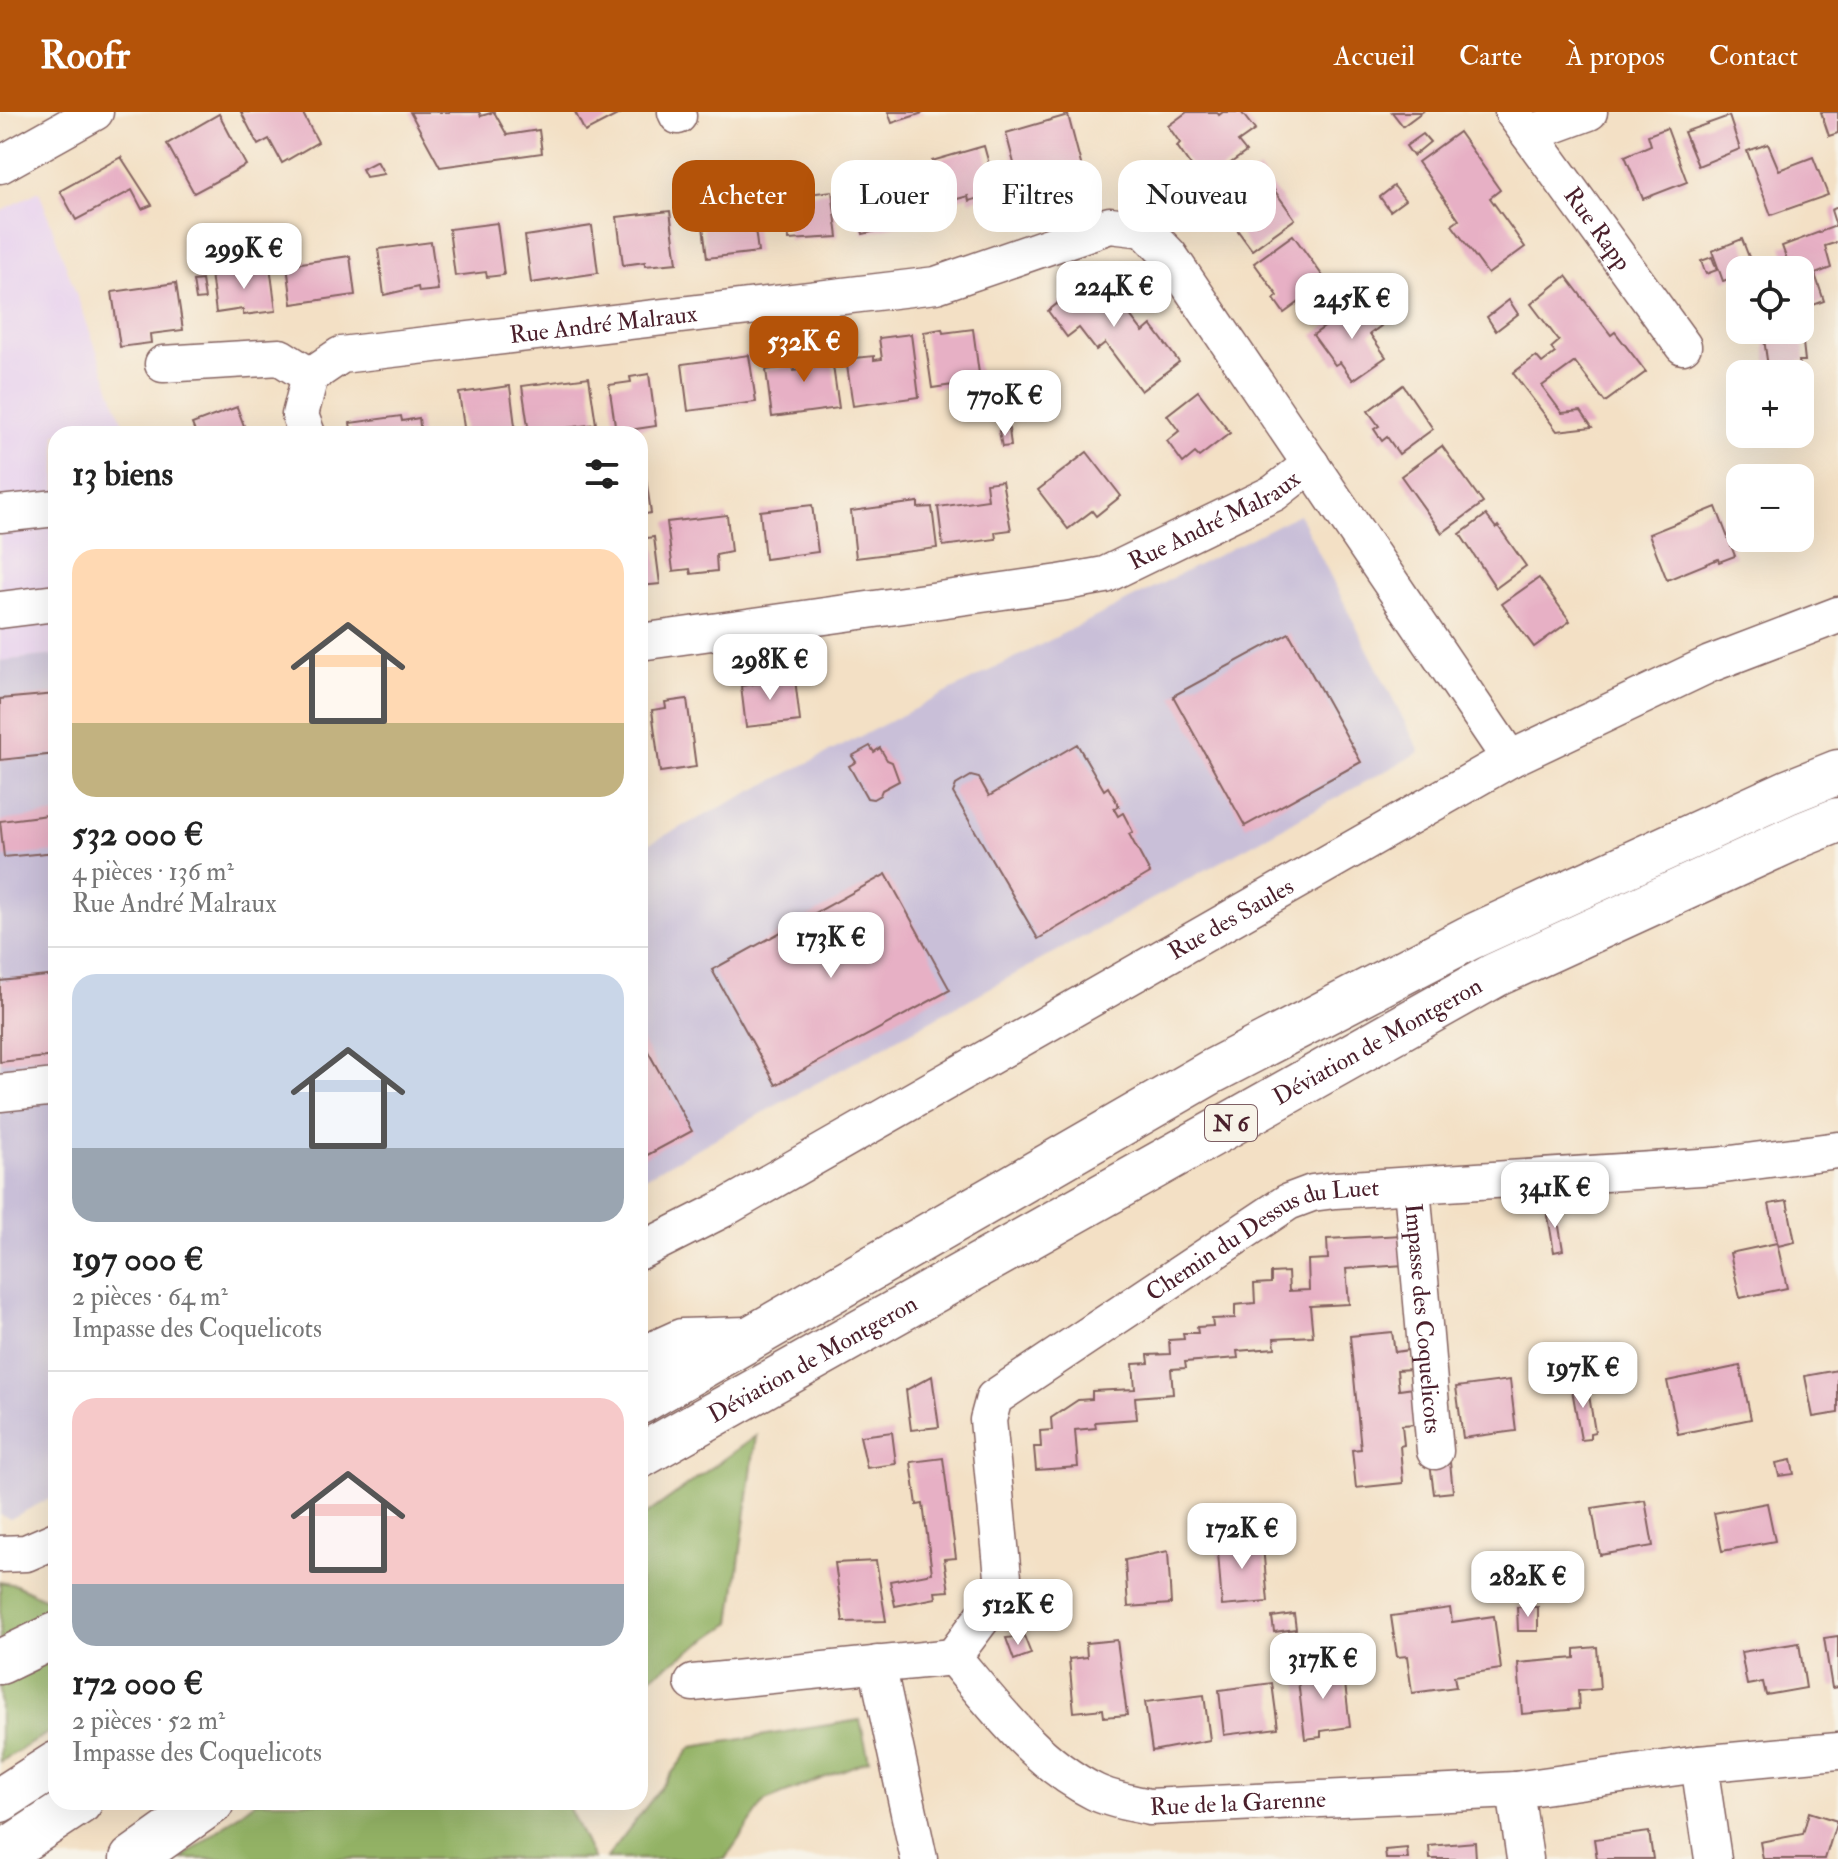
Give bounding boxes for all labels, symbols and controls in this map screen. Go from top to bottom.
text: Roofr [40,32,130,80]
text: Accueil [1334,39,1415,74]
text: Carte [1459,39,1522,74]
text: À propos [1566,39,1665,74]
text: Contact [1709,39,1798,74]
chip: Acheter [672,160,815,232]
chip: Louer [831,160,957,232]
chip: Filtres [973,160,1102,232]
chip: Nouveau [1118,160,1276,232]
street label: Rue Rapp [1557,181,1638,277]
pin: 299K € [179,223,309,291]
text: 299K € [205,233,283,265]
map controls [1726,256,1814,552]
button: locate [1726,256,1814,344]
pin: 224K € [1049,261,1179,329]
text: 224K € [1074,271,1154,303]
pin: 245K € [1287,273,1417,341]
text: 245K € [1313,283,1391,315]
street label: Rue André Malraux [508,298,699,351]
pin: 532K € [739,316,869,384]
text: 532K € [767,326,841,358]
button: + [1726,360,1814,448]
pin: 770K € [940,370,1070,438]
text: 770K € [967,380,1043,412]
icon: filters [580,452,624,496]
text: 13 biens [72,453,173,496]
street label: Rue André Malraux [1123,463,1307,577]
button: − [1726,464,1814,552]
icon: home [276,601,420,745]
pin: 298K € [705,634,835,702]
text: 298K € [731,644,809,676]
text: 532 000 € [72,813,204,856]
text: 4 pièces · 136 m² [72,856,234,888]
street label: Rue des Saules [1163,871,1299,967]
text: Rue André Malraux [72,888,276,920]
pin: 173K € [766,912,896,980]
text: 173K € [796,922,866,954]
street label: Déviation de Montgeron [1268,970,1488,1113]
icon: home [276,1026,420,1170]
road number: N 6 [1205,1105,1257,1141]
pin: 341K € [1490,1162,1620,1230]
street label: Chemin du Dessus du Luet [1140,1172,1380,1308]
text: 341K € [1519,1172,1591,1204]
street label: Impasse des Coquelicots [1398,1202,1448,1435]
text: 197 000 € [72,1238,204,1281]
text: 2 pièces · 64 m² [72,1281,228,1313]
street label: Déviation de Montgeron [703,1288,923,1431]
text: Impasse des Coquelicots [72,1313,322,1345]
pin: 197K € [1518,1342,1648,1410]
text: 197K € [1546,1352,1620,1384]
icon: home [276,1450,420,1594]
pin: 172K € [1177,1503,1307,1571]
text: 172K € [1205,1513,1279,1545]
pin: 282K € [1463,1551,1593,1619]
text: 282K € [1489,1561,1567,1593]
pin: 512K € [953,1579,1083,1647]
text: 512K € [982,1589,1054,1621]
pin: 317K € [1258,1633,1388,1701]
text: 317K € [1288,1643,1358,1675]
text: 172 000 € [72,1662,203,1705]
text: 2 pièces · 52 m² [72,1705,225,1737]
text: Impasse des Coquelicots [72,1737,322,1769]
street label: Rue de la Garenne [1149,1784,1327,1823]

